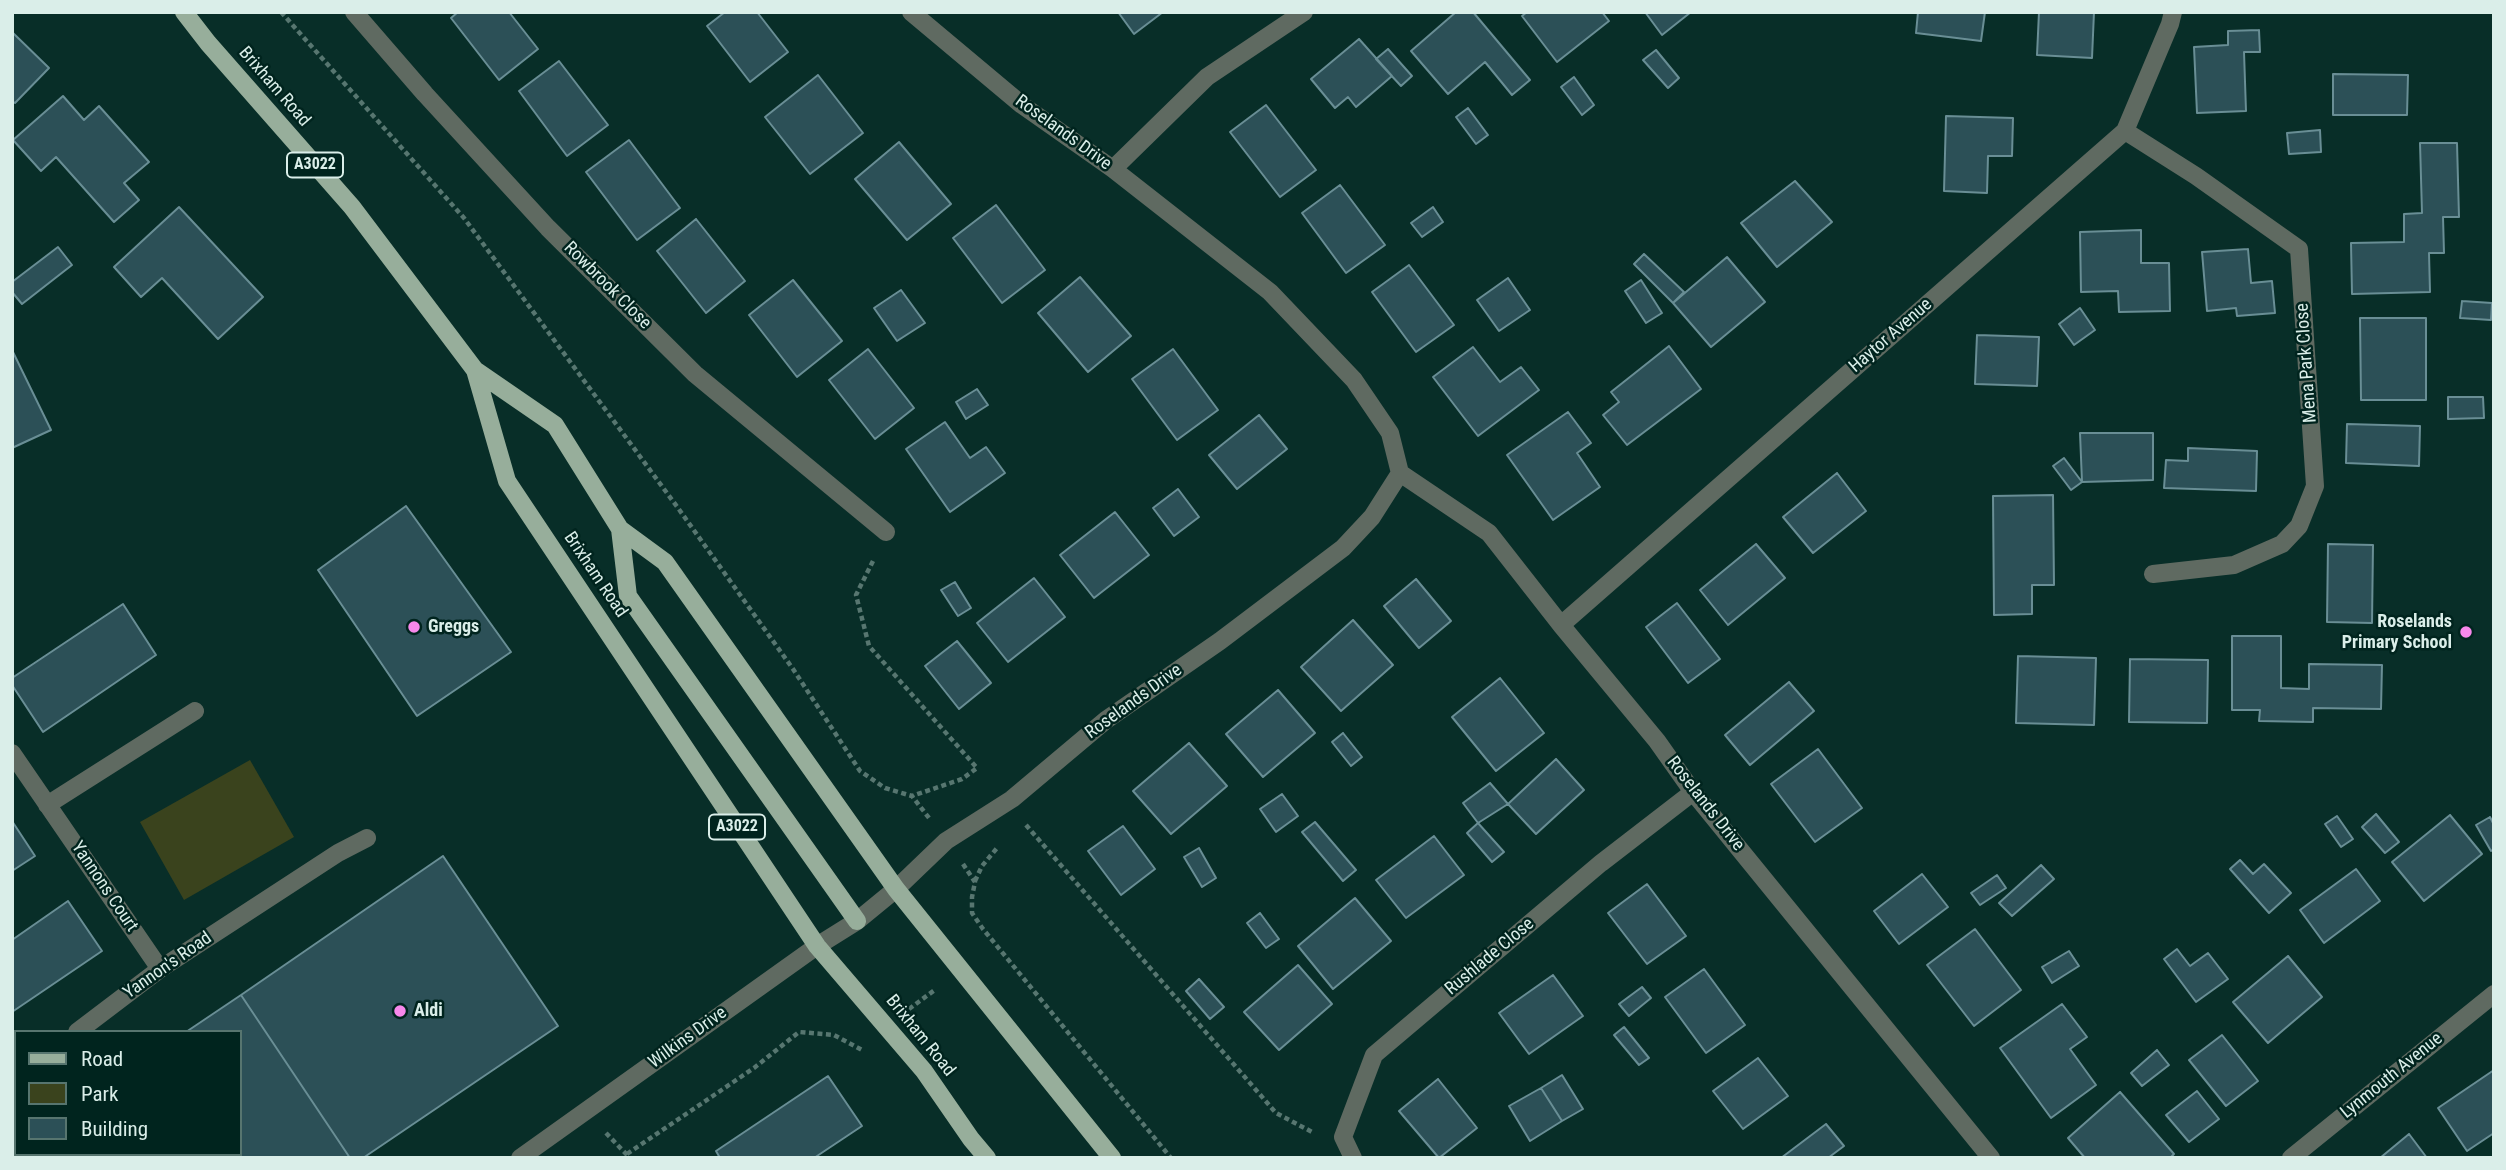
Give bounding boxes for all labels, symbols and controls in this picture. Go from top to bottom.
street label: Brixham Road [234,43,314,131]
street label: Roselands Drive [1011,91,1115,175]
road number: A3022 [287,153,343,178]
street label: Rowbrook Close [559,238,655,334]
street label: Haytor Avenue [1845,294,1937,378]
street label: Mena Park Close [2292,303,2322,423]
street label: Brixham Road [559,528,631,622]
place label: Roselands Primary School [2342,611,2452,654]
place label: Greggs [428,616,479,638]
marker: Greggs [406,619,422,635]
marker: Roselands Primary School [2458,624,2474,640]
street label: Roselands Drive [1082,660,1186,744]
street label: Roselands Drive [1661,752,1749,856]
road number: A3022 [709,814,765,840]
street label: Yannons Court [66,838,142,936]
street label: Rushlade Close [1441,914,1539,1000]
street label: Yannon's Road [120,928,216,1004]
street label: Brixham Road [881,991,959,1081]
place label: Aldi [414,1000,443,1022]
street label: Wilkins Drive [645,1002,731,1074]
marker: Aldi [392,1003,408,1019]
street label: Lynmouth Avenue [2337,1028,2447,1124]
legend [14,1030,242,1156]
text: Road [81,1047,123,1071]
text: Park [81,1082,118,1106]
text: Building [81,1117,148,1141]

